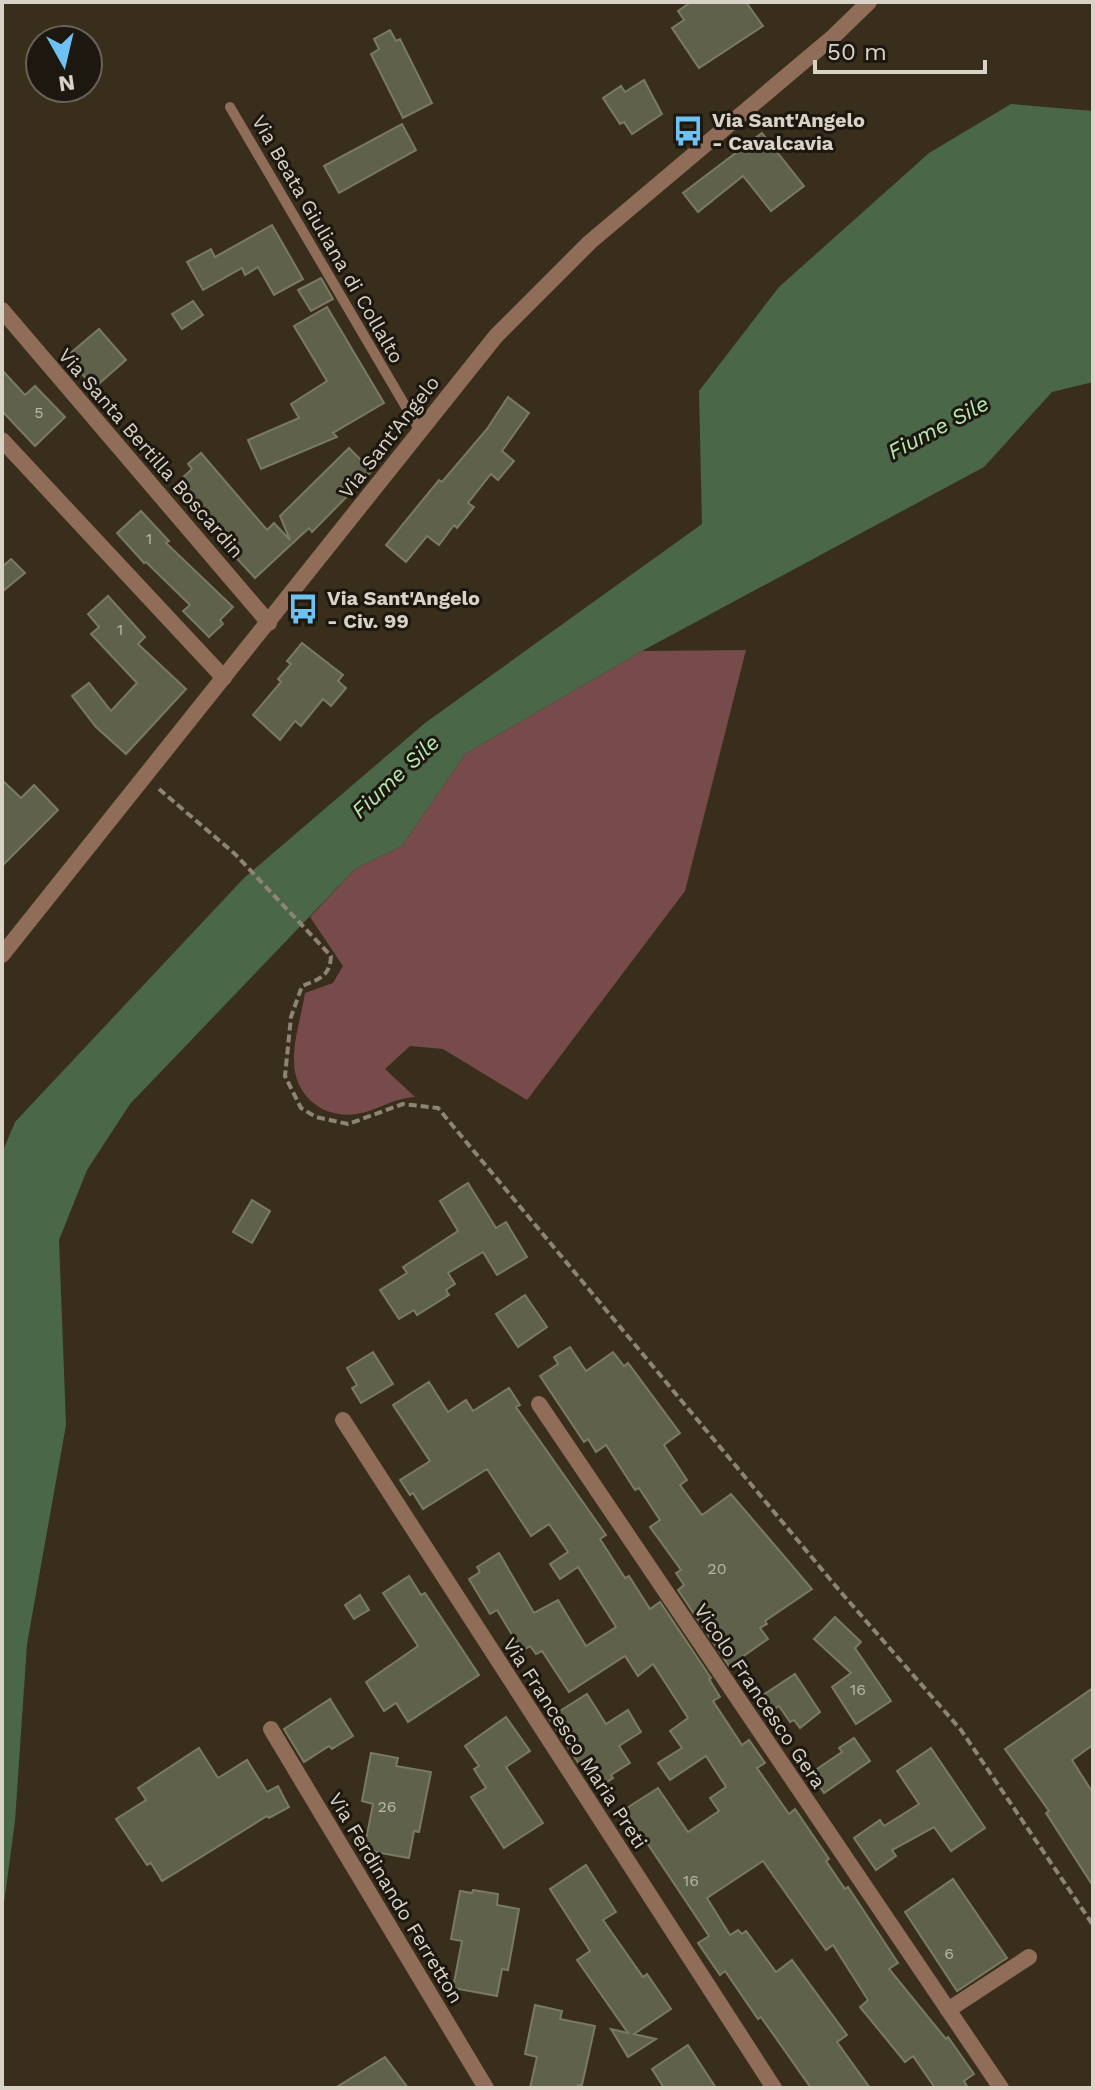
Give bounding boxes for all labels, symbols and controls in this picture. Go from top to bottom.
north arrow [24,24,104,104]
scale bar [815,24,985,74]
text: 50 m [827,38,887,66]
text: N [57,70,77,97]
place label: Via Sant'Angelo - Cavalcavia [712,108,865,155]
street label: Via Beata Giuliana di Collalto [247,111,409,367]
bus stop icon: Via Sant'Angelo - Cavalcavia [671,114,705,148]
street label: Via Santa Bertilla Boscardin [53,343,249,563]
street label: Via Sant'Angelo [334,371,444,503]
water label: Fiume Sile [883,390,993,464]
house number: 5 [34,403,44,422]
house number: 1 [146,529,152,548]
place label: Via Sant'Angelo - Civ. 99 [327,586,480,633]
bus stop icon: Via Sant'Angelo - Civ. 99 [286,592,320,626]
house number: 1 [117,620,123,639]
water label: Fiume Sile [346,729,444,823]
house number: 20 [707,1559,727,1578]
street label: Vicolo Francesco Gera [689,1599,831,1793]
street label: Via Francesco Maria Preti [498,1633,652,1853]
house number: 16 [850,1680,866,1699]
street label: Via Ferdinando Ferretton [324,1788,468,2008]
house number: 26 [377,1797,397,1816]
house number: 16 [683,1871,699,1890]
house number: 6 [944,1944,954,1963]

